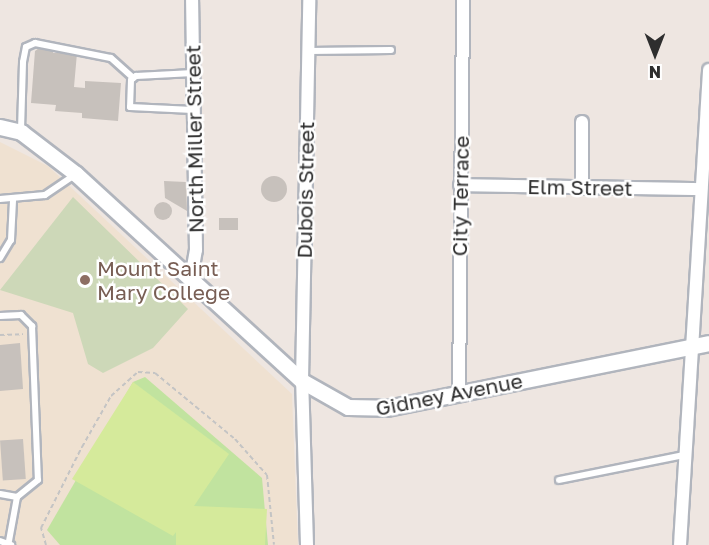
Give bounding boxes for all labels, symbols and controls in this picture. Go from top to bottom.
north arrow [625,24,685,84]
street label: North Miller Street [180,45,208,233]
text: N [649,62,661,82]
street label: Dubois Street [291,121,319,259]
street label: City Terrace [446,135,474,257]
street label: Elm Street [527,173,633,201]
place label: Mount Saint Mary College [97,255,230,305]
marker: Mount Saint Mary College [78,273,92,287]
street label: Gidney Avenue [373,367,525,421]

